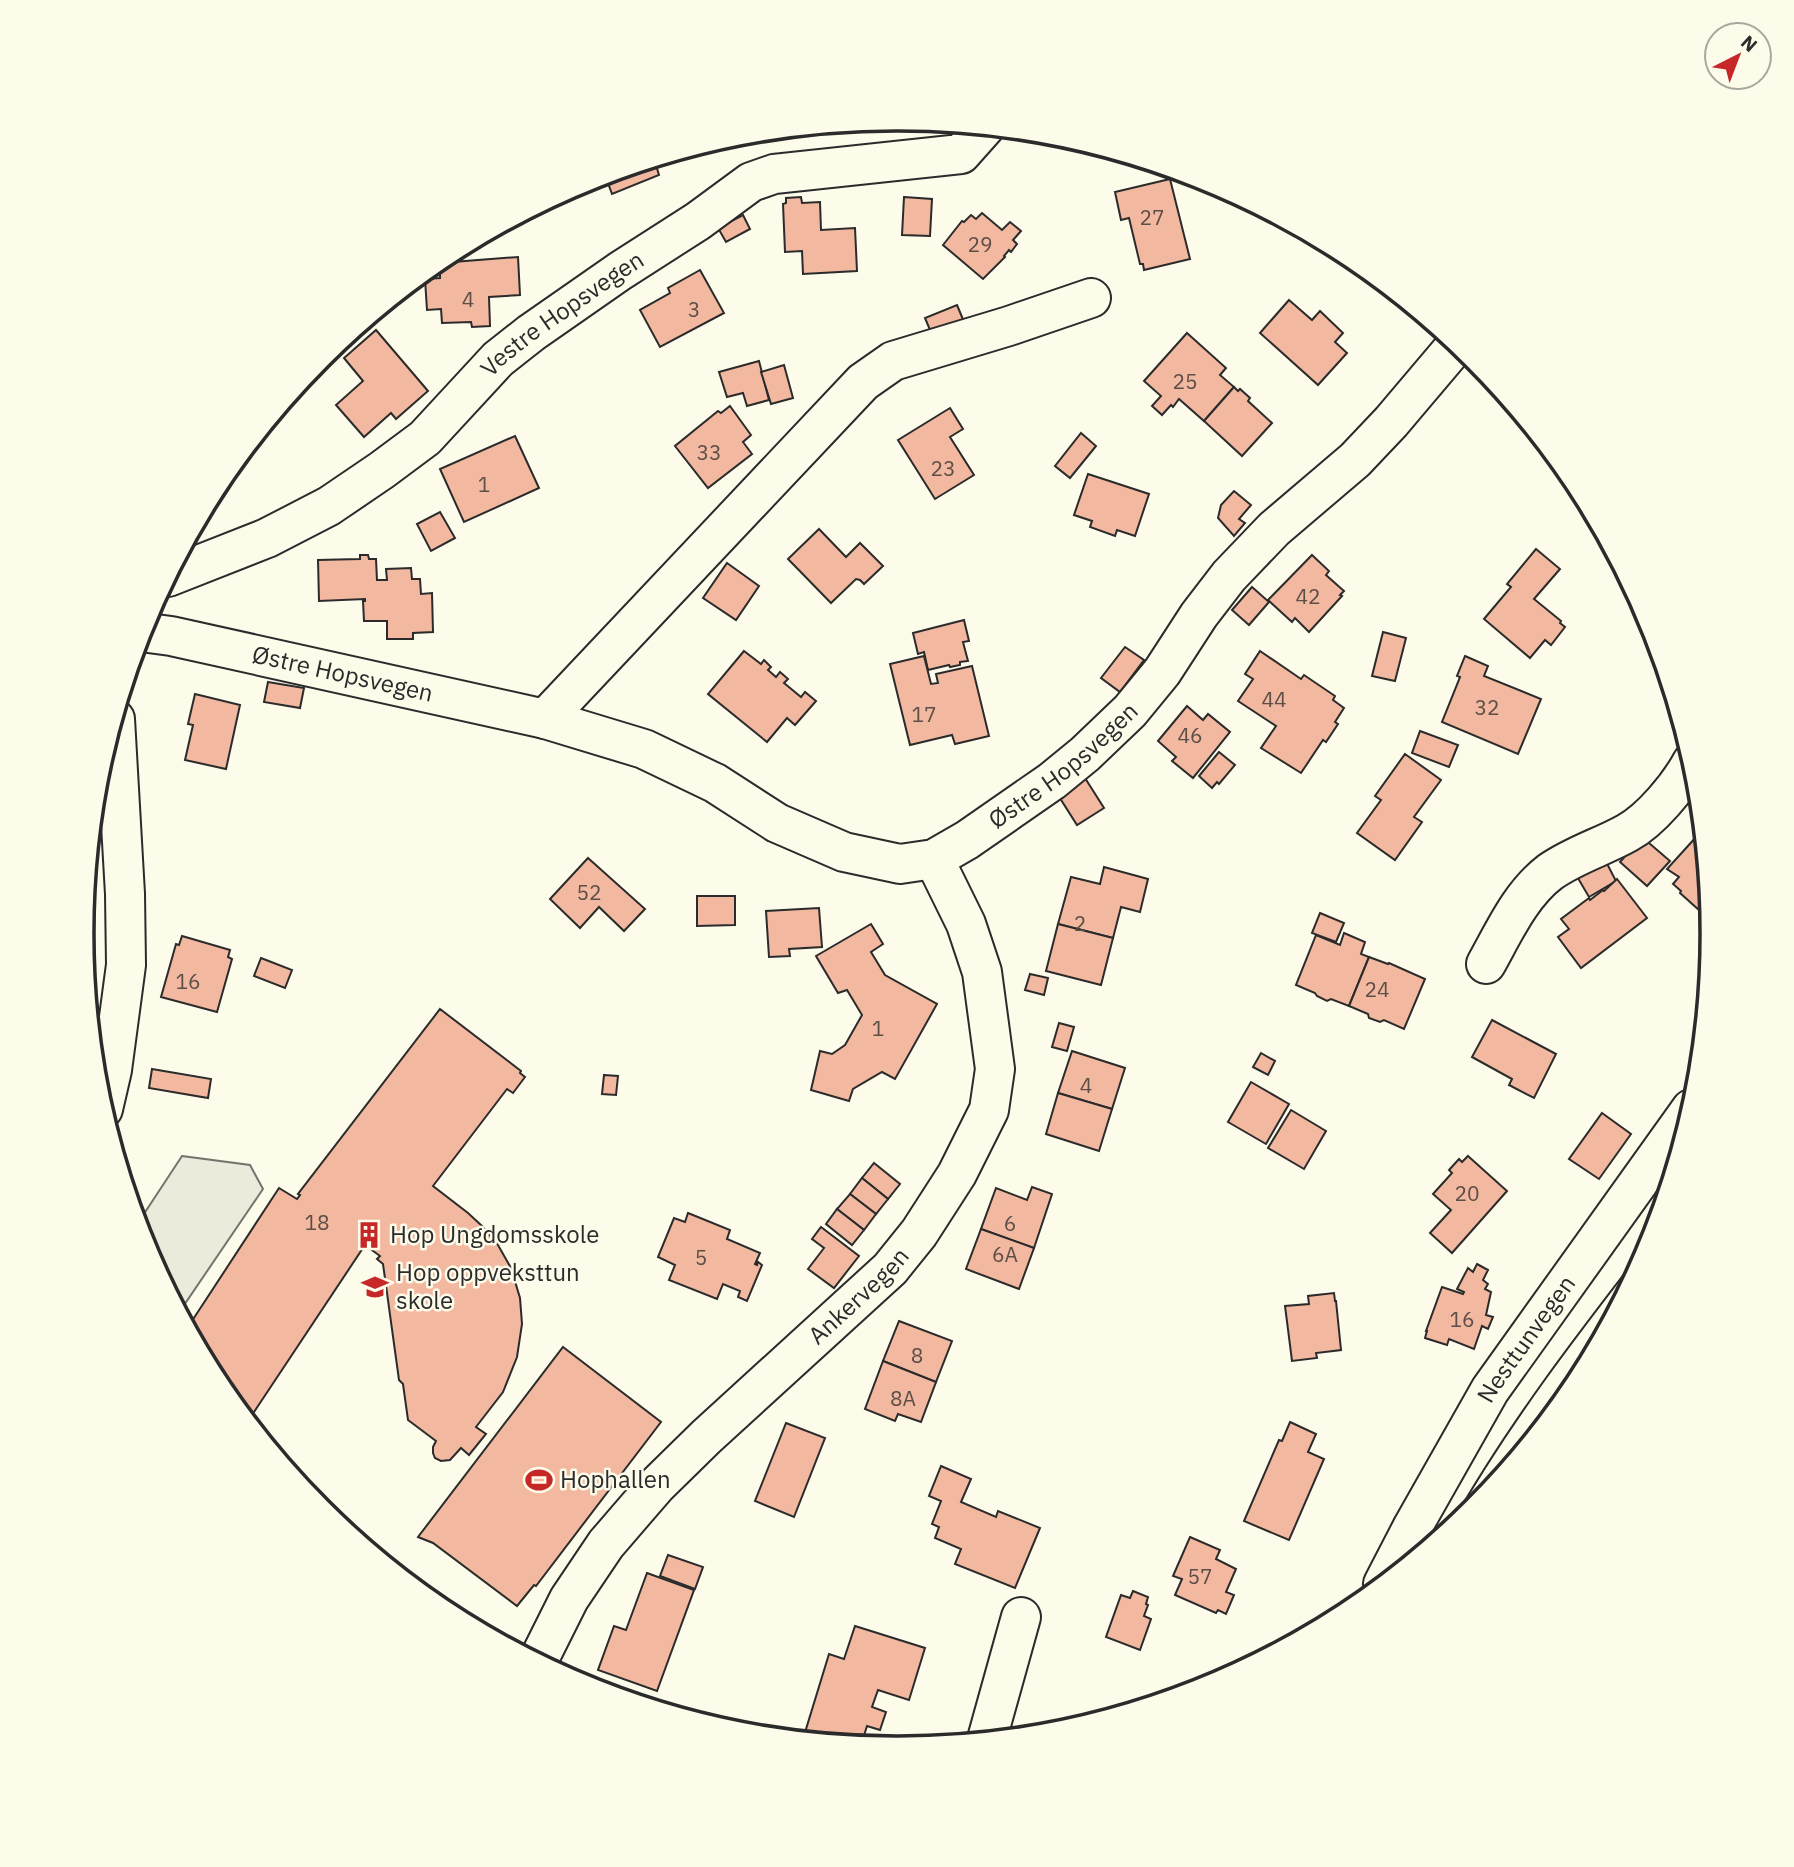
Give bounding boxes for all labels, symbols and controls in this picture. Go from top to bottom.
north arrow [1703,21,1773,91]
text: N [1736,30,1763,57]
house number: 27 [1139,203,1165,231]
house number: 29 [967,230,993,258]
street label: Vestre Hopsvegen [473,243,649,383]
house number: 4 [462,285,474,313]
house number: 3 [688,295,700,323]
house number: 25 [1172,367,1198,395]
house number: 33 [696,438,722,466]
house number: 23 [930,454,956,482]
house number: 1 [478,470,490,498]
house number: 42 [1295,582,1321,610]
street label: Østre Hopsvegen [249,637,436,709]
house number: 44 [1261,685,1287,713]
house number: 32 [1474,693,1500,721]
street label: Østre Hopsvegen [982,695,1145,835]
house number: 17 [911,700,937,728]
house number: 46 [1177,721,1203,749]
house number: 52 [576,878,602,906]
house number: 2 [1074,909,1086,937]
house number: 16 [175,967,201,995]
house number: 24 [1364,975,1390,1003]
house number: 1 [872,1014,884,1042]
house number: 4 [1080,1071,1092,1099]
house number: 20 [1454,1179,1480,1207]
house number: 18 [304,1208,330,1236]
house number: 6 [1004,1209,1016,1237]
place label: Hop Ungdomsskole [390,1218,599,1250]
building icon: Hop Ungdomsskole [354,1220,384,1250]
house number: 6A [992,1240,1018,1268]
street label: Ankervegen [801,1241,916,1351]
house number: 5 [695,1243,707,1271]
place label: Hop oppveksttun skole [396,1256,580,1316]
street label: Nesttunvegen [1469,1269,1582,1408]
school or university icon: Hop oppveksttun skole [360,1272,390,1302]
house number: 16 [1449,1305,1475,1333]
house number: 8 [911,1341,923,1369]
house number: 8A [890,1384,916,1412]
place label: Hophallen [560,1463,671,1495]
sports icon: Hophallen [524,1465,554,1495]
house number: 57 [1187,1562,1213,1590]

